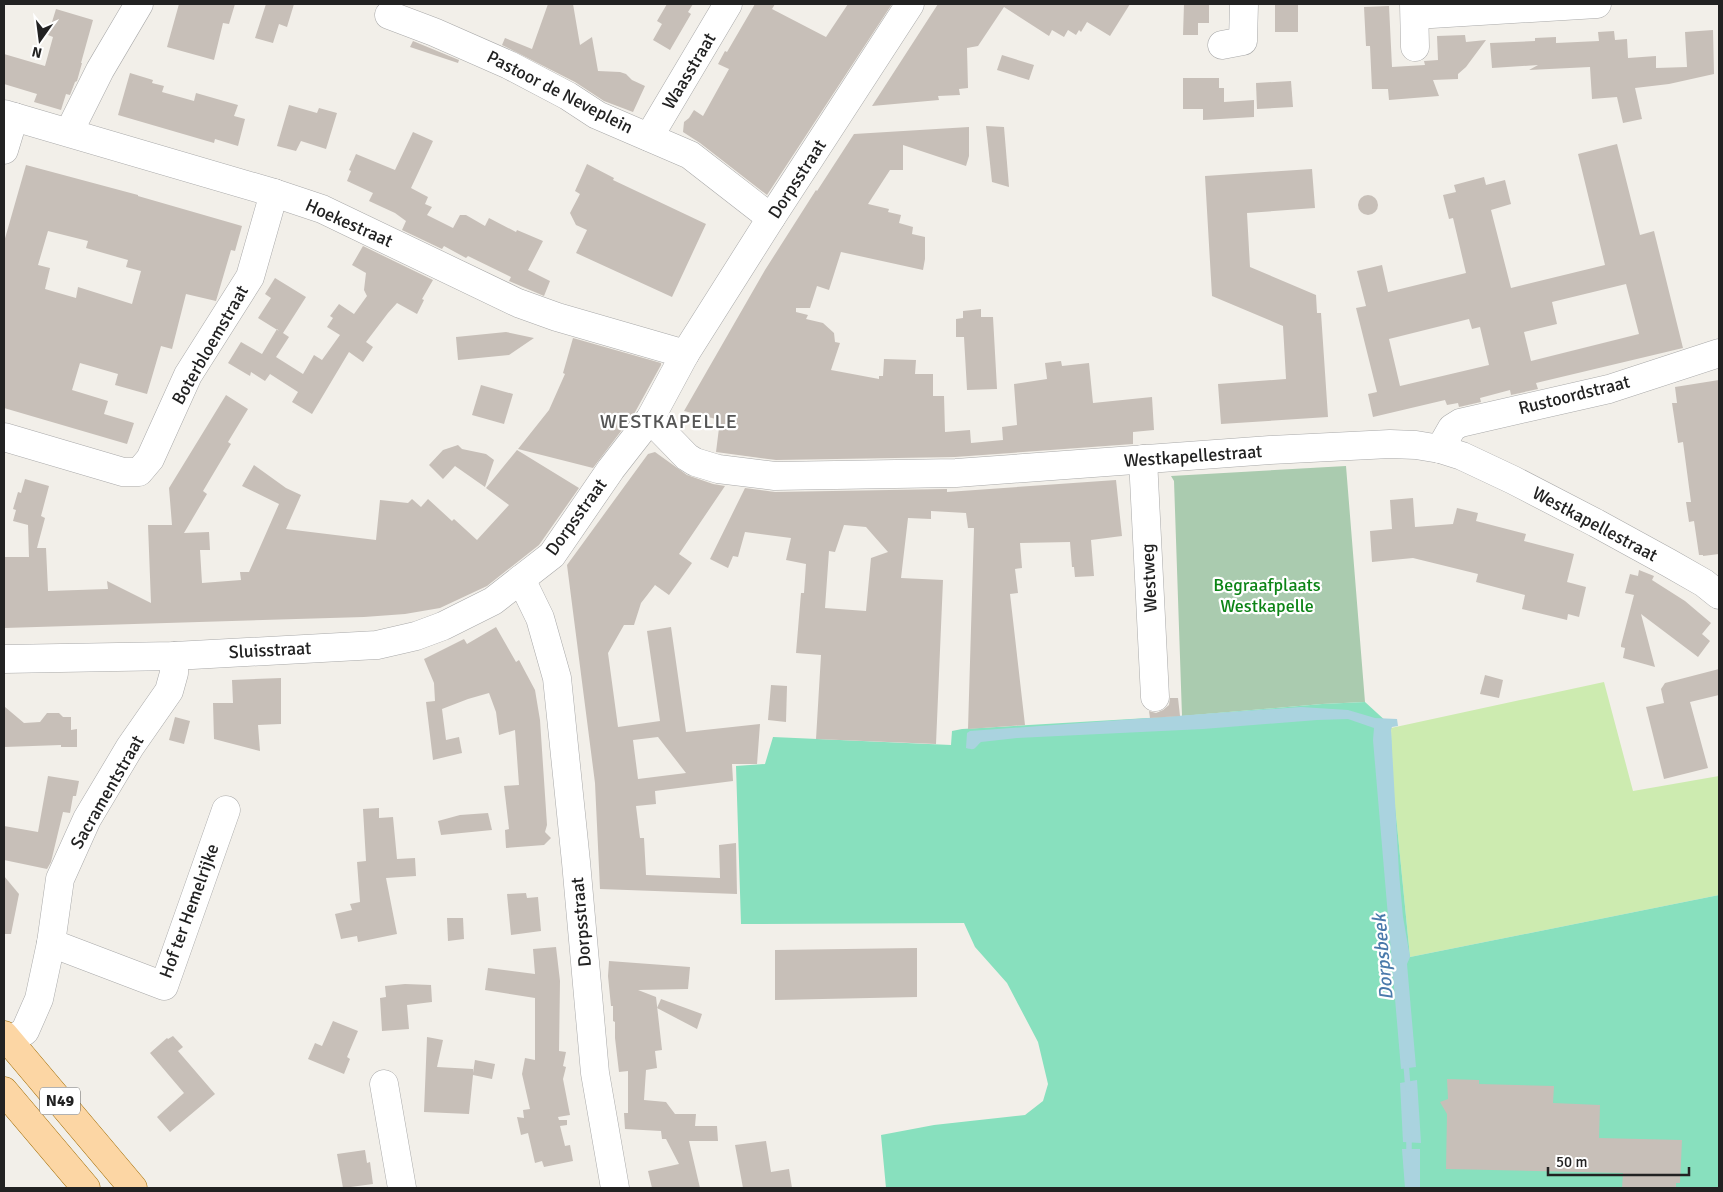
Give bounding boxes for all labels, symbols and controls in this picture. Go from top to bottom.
north arrow [15,15,65,65]
street label: Waasstraat [657,29,721,113]
text: N [30,43,44,62]
street label: Pastoor de Neveplein [483,46,637,138]
street label: Dorpsstraat [763,135,831,223]
street label: Hoekestraat [302,194,396,252]
street label: Boterbloemstraat [167,281,253,409]
street label: Rustoordstraat [1516,371,1632,419]
district label: WESTKAPELLE [600,409,738,434]
street label: Westkapellestraat [1123,440,1263,472]
street label: Dorpsstraat [541,474,611,560]
street label: Westkapellestraat [1529,482,1661,566]
street label: Westweg [1136,543,1162,613]
park label: Begraafplaats Westkapelle [1213,574,1321,617]
street label: Sluisstraat [228,637,312,663]
street label: Sacramentstraat [66,731,148,853]
street label: Hof ter Hemelrijke [154,841,224,981]
street label: Dorpsstraat [566,876,596,968]
water label: Dorpsbeek [1367,912,1399,1001]
road number: N49 [40,1088,80,1114]
scale bar [1548,1144,1689,1176]
text: 50 m [1556,1153,1587,1171]

